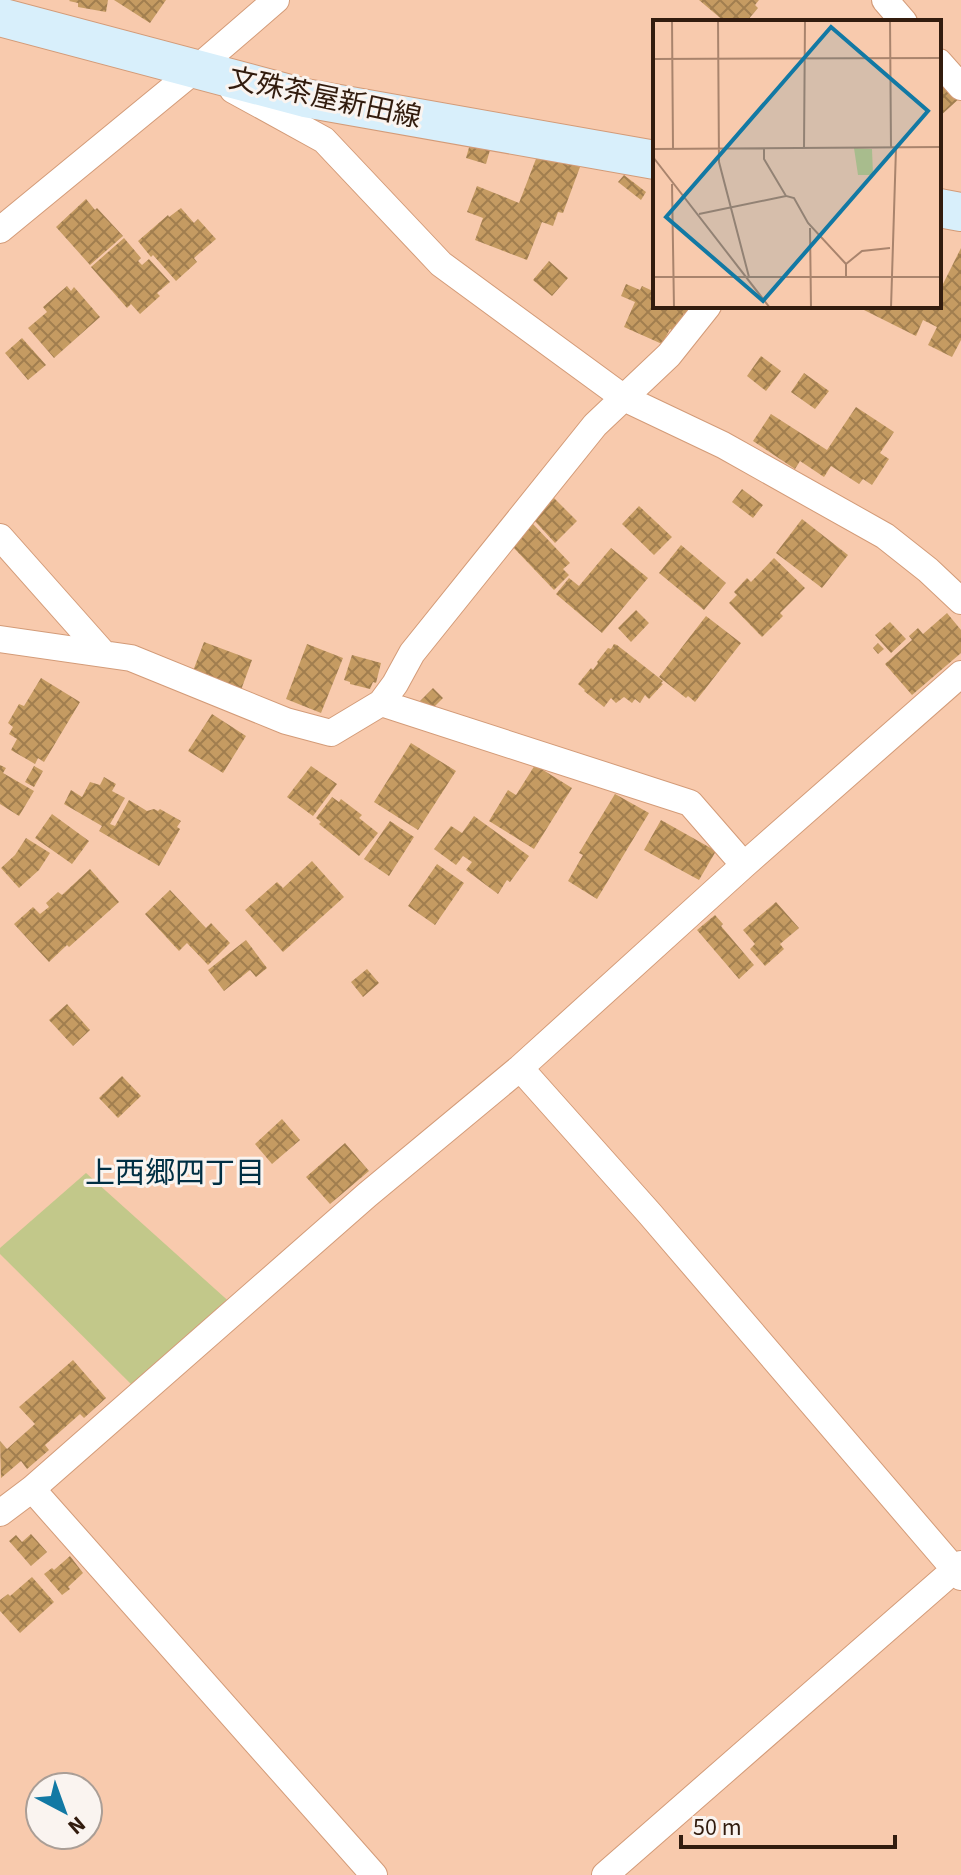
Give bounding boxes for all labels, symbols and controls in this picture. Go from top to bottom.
inset map [653,20,941,308]
street label: 文殊茶屋新田線 [225,58,425,138]
district label: 上西郷四丁目 [85,1152,265,1195]
north arrow [24,1771,104,1851]
scale bar [681,1799,895,1849]
text: N [60,1808,92,1842]
text: 50 m [693,1810,742,1845]

